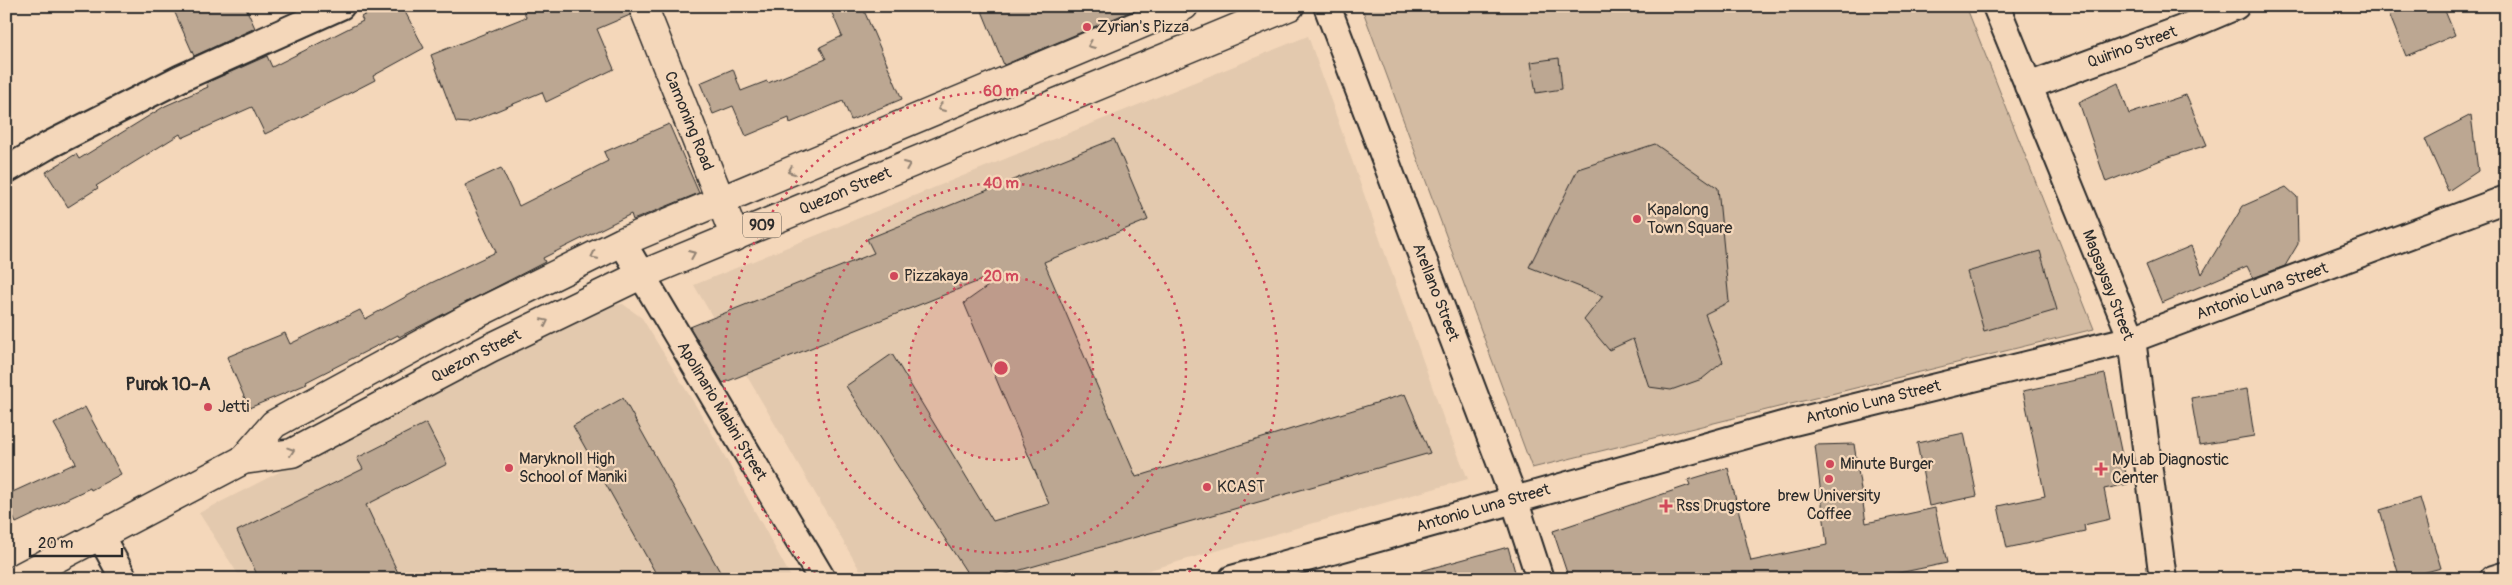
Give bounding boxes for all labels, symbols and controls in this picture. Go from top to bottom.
place label: Zyrian's Pizza [1097,17,1189,37]
marker: Zyrian's Pizza [1081,21,1093,33]
street label: Quirino Street [2084,21,2180,72]
one-way arrow [1087,39,1096,50]
street label: Camoning Road [660,68,718,174]
text: 60 m [983,82,1019,101]
one-way arrow [937,102,946,113]
one-way arrow [902,161,911,171]
street label: Quezon Street [796,162,895,219]
one-way arrow [788,166,796,176]
text: 40 m [983,174,1019,193]
place label: Kapalong Town Square [1647,200,1733,238]
road number: 909 [743,212,781,238]
marker: Kapalong Town Square [1631,213,1643,225]
street label: Magsaysay Street [2078,227,2138,344]
street label: Arellano Street [1408,240,1464,344]
one-way arrow [590,250,599,260]
one-way arrow [688,250,696,260]
street label: Antonio Luna Street [2193,258,2331,324]
place label: Pizzakaya [904,266,968,286]
text: 20 m [983,267,1019,286]
marker: Pizzakaya [888,270,900,282]
one-way arrow [539,318,548,328]
street label: Quezon Street [428,325,525,387]
street label: Apolinario Mabini Street [673,338,772,485]
centre of rings [992,359,1010,377]
district label: Purok 10-A [126,373,211,396]
street label: Antonio Luna Street [1803,375,1943,428]
place label: Jetti [218,397,249,417]
marker: Jetti [202,401,214,413]
one-way arrow [286,447,295,457]
place label: Maryknoll High School of Maniki [519,449,627,487]
place label: MyLab Diagnostic Center [2112,450,2229,488]
place label: Minute Burger [1840,454,1934,474]
marker: Minute Burger [1824,458,1836,470]
marker: Maryknoll High School of Maniki [503,462,515,474]
marker: MyLab Diagnostic Center [2094,462,2108,476]
marker: brew University Coffee [1823,473,1835,485]
place label: KCAST [1217,477,1265,497]
street label: Antonio Luna Street [1414,479,1553,537]
marker: KCAST [1201,481,1213,493]
place label: brew University Coffee [1778,486,1880,524]
place label: Rss Drugstore [1676,496,1770,516]
marker: Rss Drugstore [1660,500,1672,512]
scale bar [30,525,122,557]
text: 20 m [38,534,73,553]

